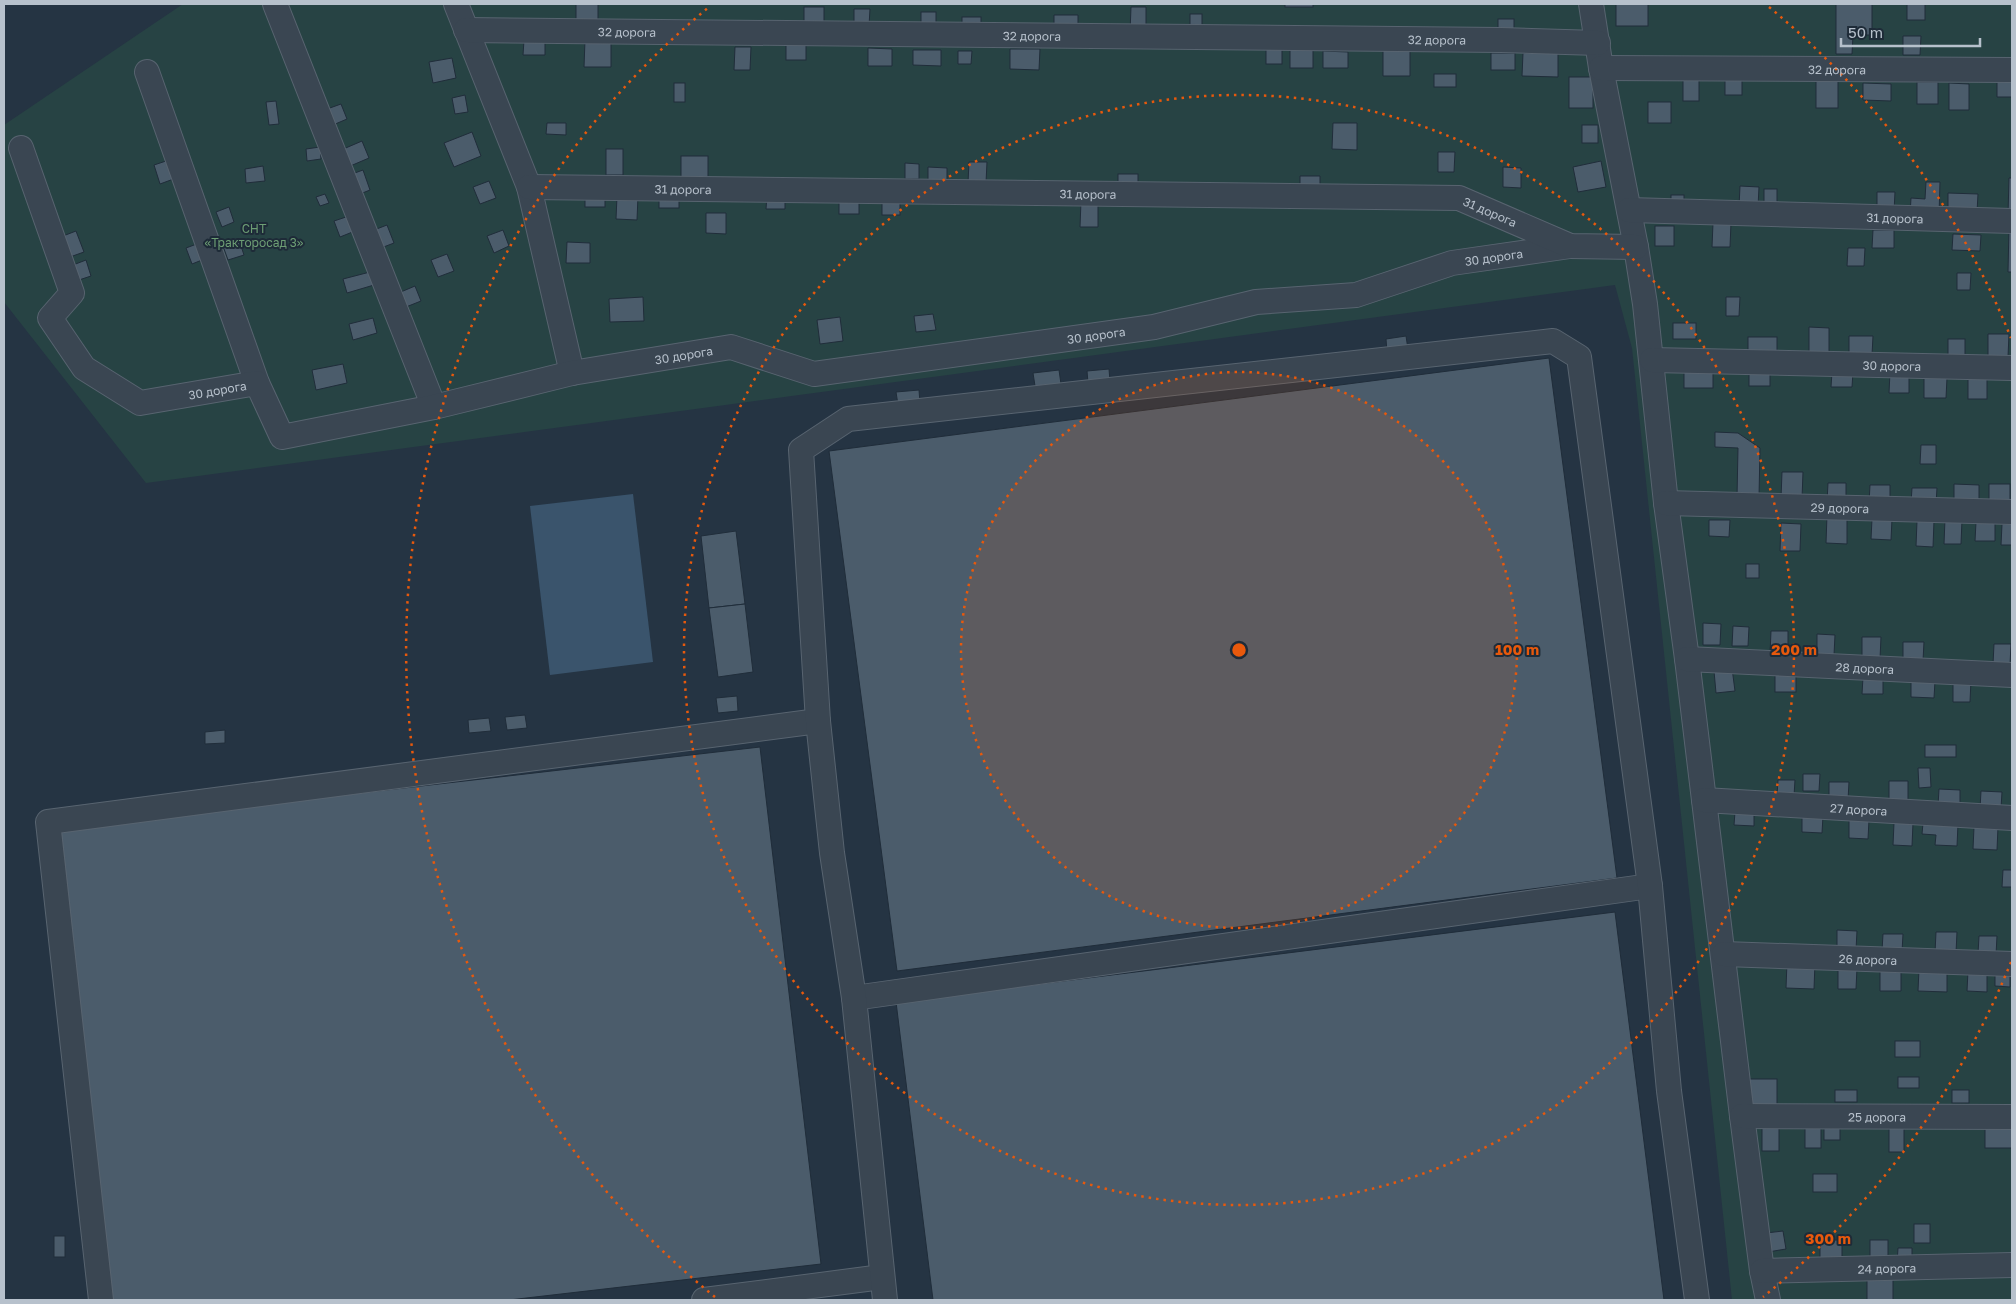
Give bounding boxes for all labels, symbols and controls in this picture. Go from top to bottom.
scale bar [1841,15,1980,47]
text: 50 m [1848,23,1883,41]
street label: 32 дорога [598,24,656,39]
street label: 32 дорога [1003,28,1061,43]
street label: 32 дорога [1408,32,1466,47]
street label: 32 дорога [1808,62,1866,77]
street label: 31 дорога [654,181,712,197]
street label: 31 дорога [1059,186,1117,201]
street label: 31 дорога [1461,193,1519,230]
street label: 31 дорога [1866,209,1924,226]
park label: СНТ «Тракторосад 3» [205,221,304,250]
street label: 30 дорога [1464,245,1524,269]
street label: 30 дорога [1066,324,1126,346]
street label: 30 дорога [654,343,714,367]
street label: 30 дорога [1862,357,1921,373]
street label: 30 дорога [187,377,248,402]
street label: 29 дорога [1811,499,1869,516]
text: 100 m [1495,640,1539,658]
text: 200 m [1771,640,1817,658]
centre of rings [1230,641,1248,659]
street label: 28 дорога [1835,659,1894,677]
street label: 27 дорога [1830,800,1888,818]
street label: 26 дорога [1838,950,1897,968]
street label: 25 дорога [1848,1109,1906,1124]
text: 300 m [1805,1229,1851,1247]
street label: 24 дорога [1858,1260,1916,1276]

